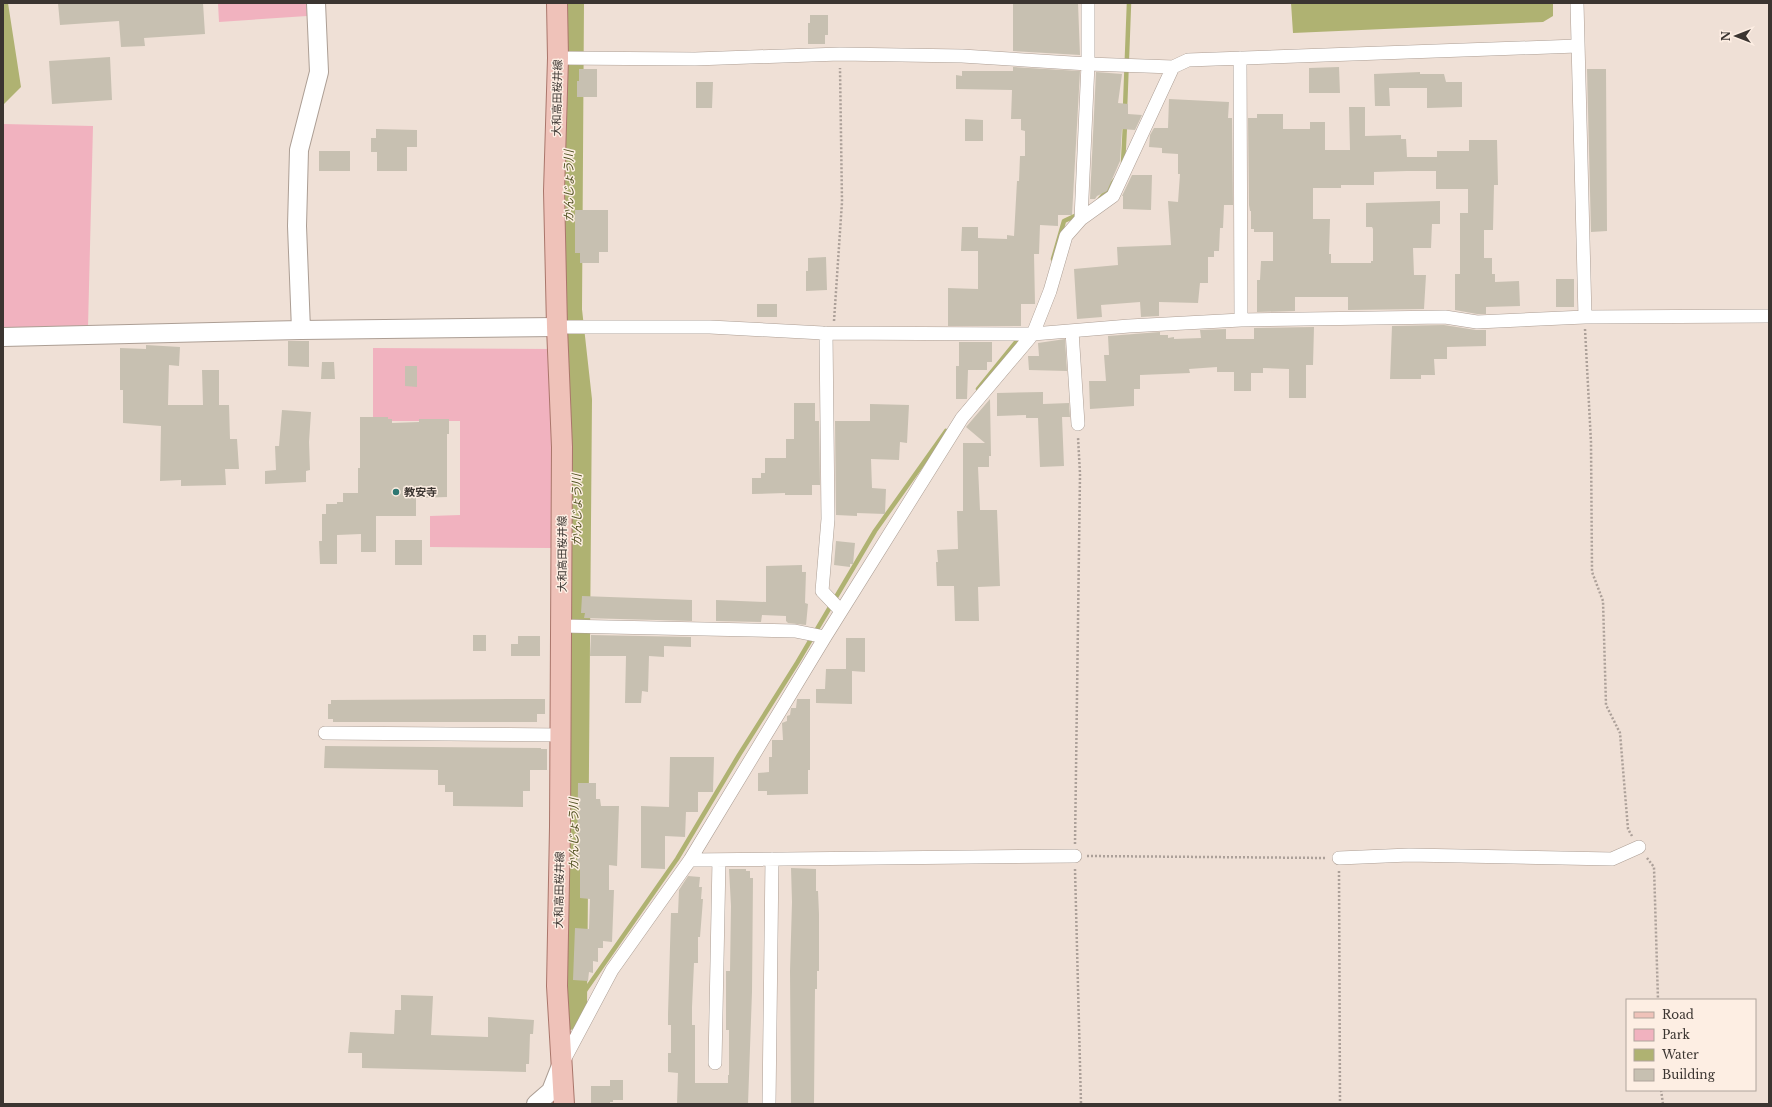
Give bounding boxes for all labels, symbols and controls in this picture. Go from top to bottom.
north arrow [1716,16,1756,56]
text: N [1719,30,1733,41]
street label: 大和高田桜井線 [549,59,565,137]
water label: かんじょう川 [561,148,576,222]
water label: かんじょう川 [569,472,584,546]
place label: 教安寺 [404,485,437,499]
marker: 教安寺 [391,487,401,497]
street label: 大和高田桜井線 [555,516,569,593]
water label: かんじょう川 [566,796,581,870]
street label: 大和高田桜井線 [551,851,567,929]
legend [1626,999,1756,1091]
text: Road [1662,1007,1694,1022]
text: Park [1662,1027,1690,1042]
text: Water [1661,1047,1699,1062]
text: Building [1662,1067,1716,1082]

